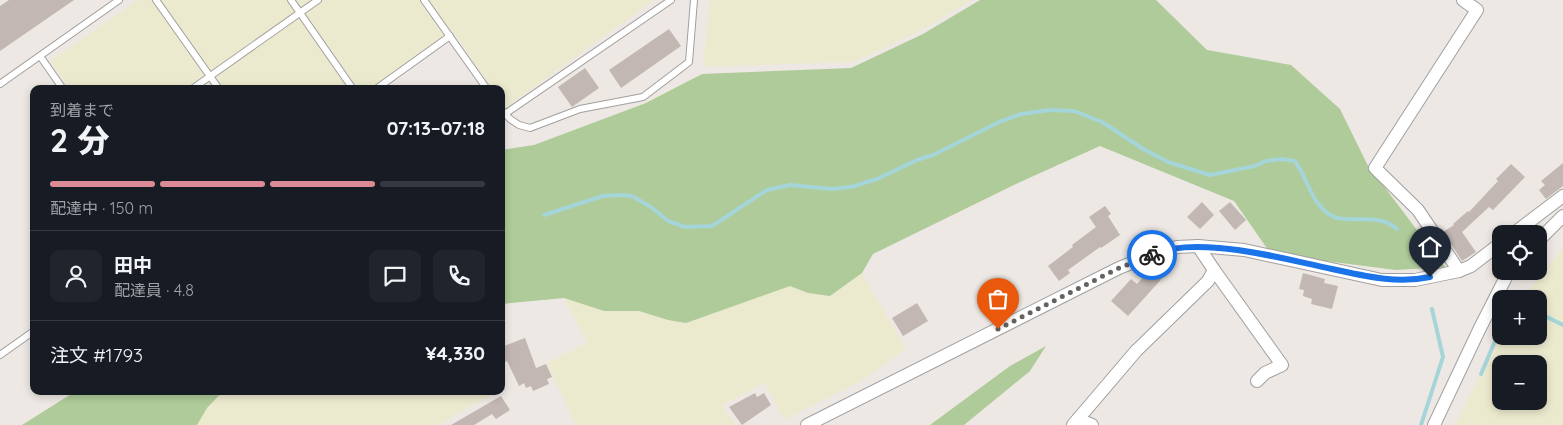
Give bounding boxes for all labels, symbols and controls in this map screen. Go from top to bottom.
text: 到着まで [50,100,114,120]
text: 07:13–07:18 [387,116,485,140]
text: 2 分 [50,120,109,160]
text: 配達中 · 150 m [50,198,153,218]
map controls [1492,225,1547,410]
button: locate [1492,225,1547,280]
pin [1409,226,1451,277]
courier [1127,230,1177,280]
icon: home [1416,233,1444,261]
icon: bike [1138,241,1166,269]
button: person [50,250,102,302]
button: chat [369,250,421,302]
button: phone [433,250,485,302]
text: 田中 [114,253,152,277]
pin [977,278,1019,329]
text: 配達員 · 4.8 [114,280,194,300]
icon: bag [984,285,1012,313]
button: + [1492,290,1547,345]
text: ¥4,330 [425,341,485,365]
text: 注文 #1793 [50,343,143,367]
button: − [1492,355,1547,410]

